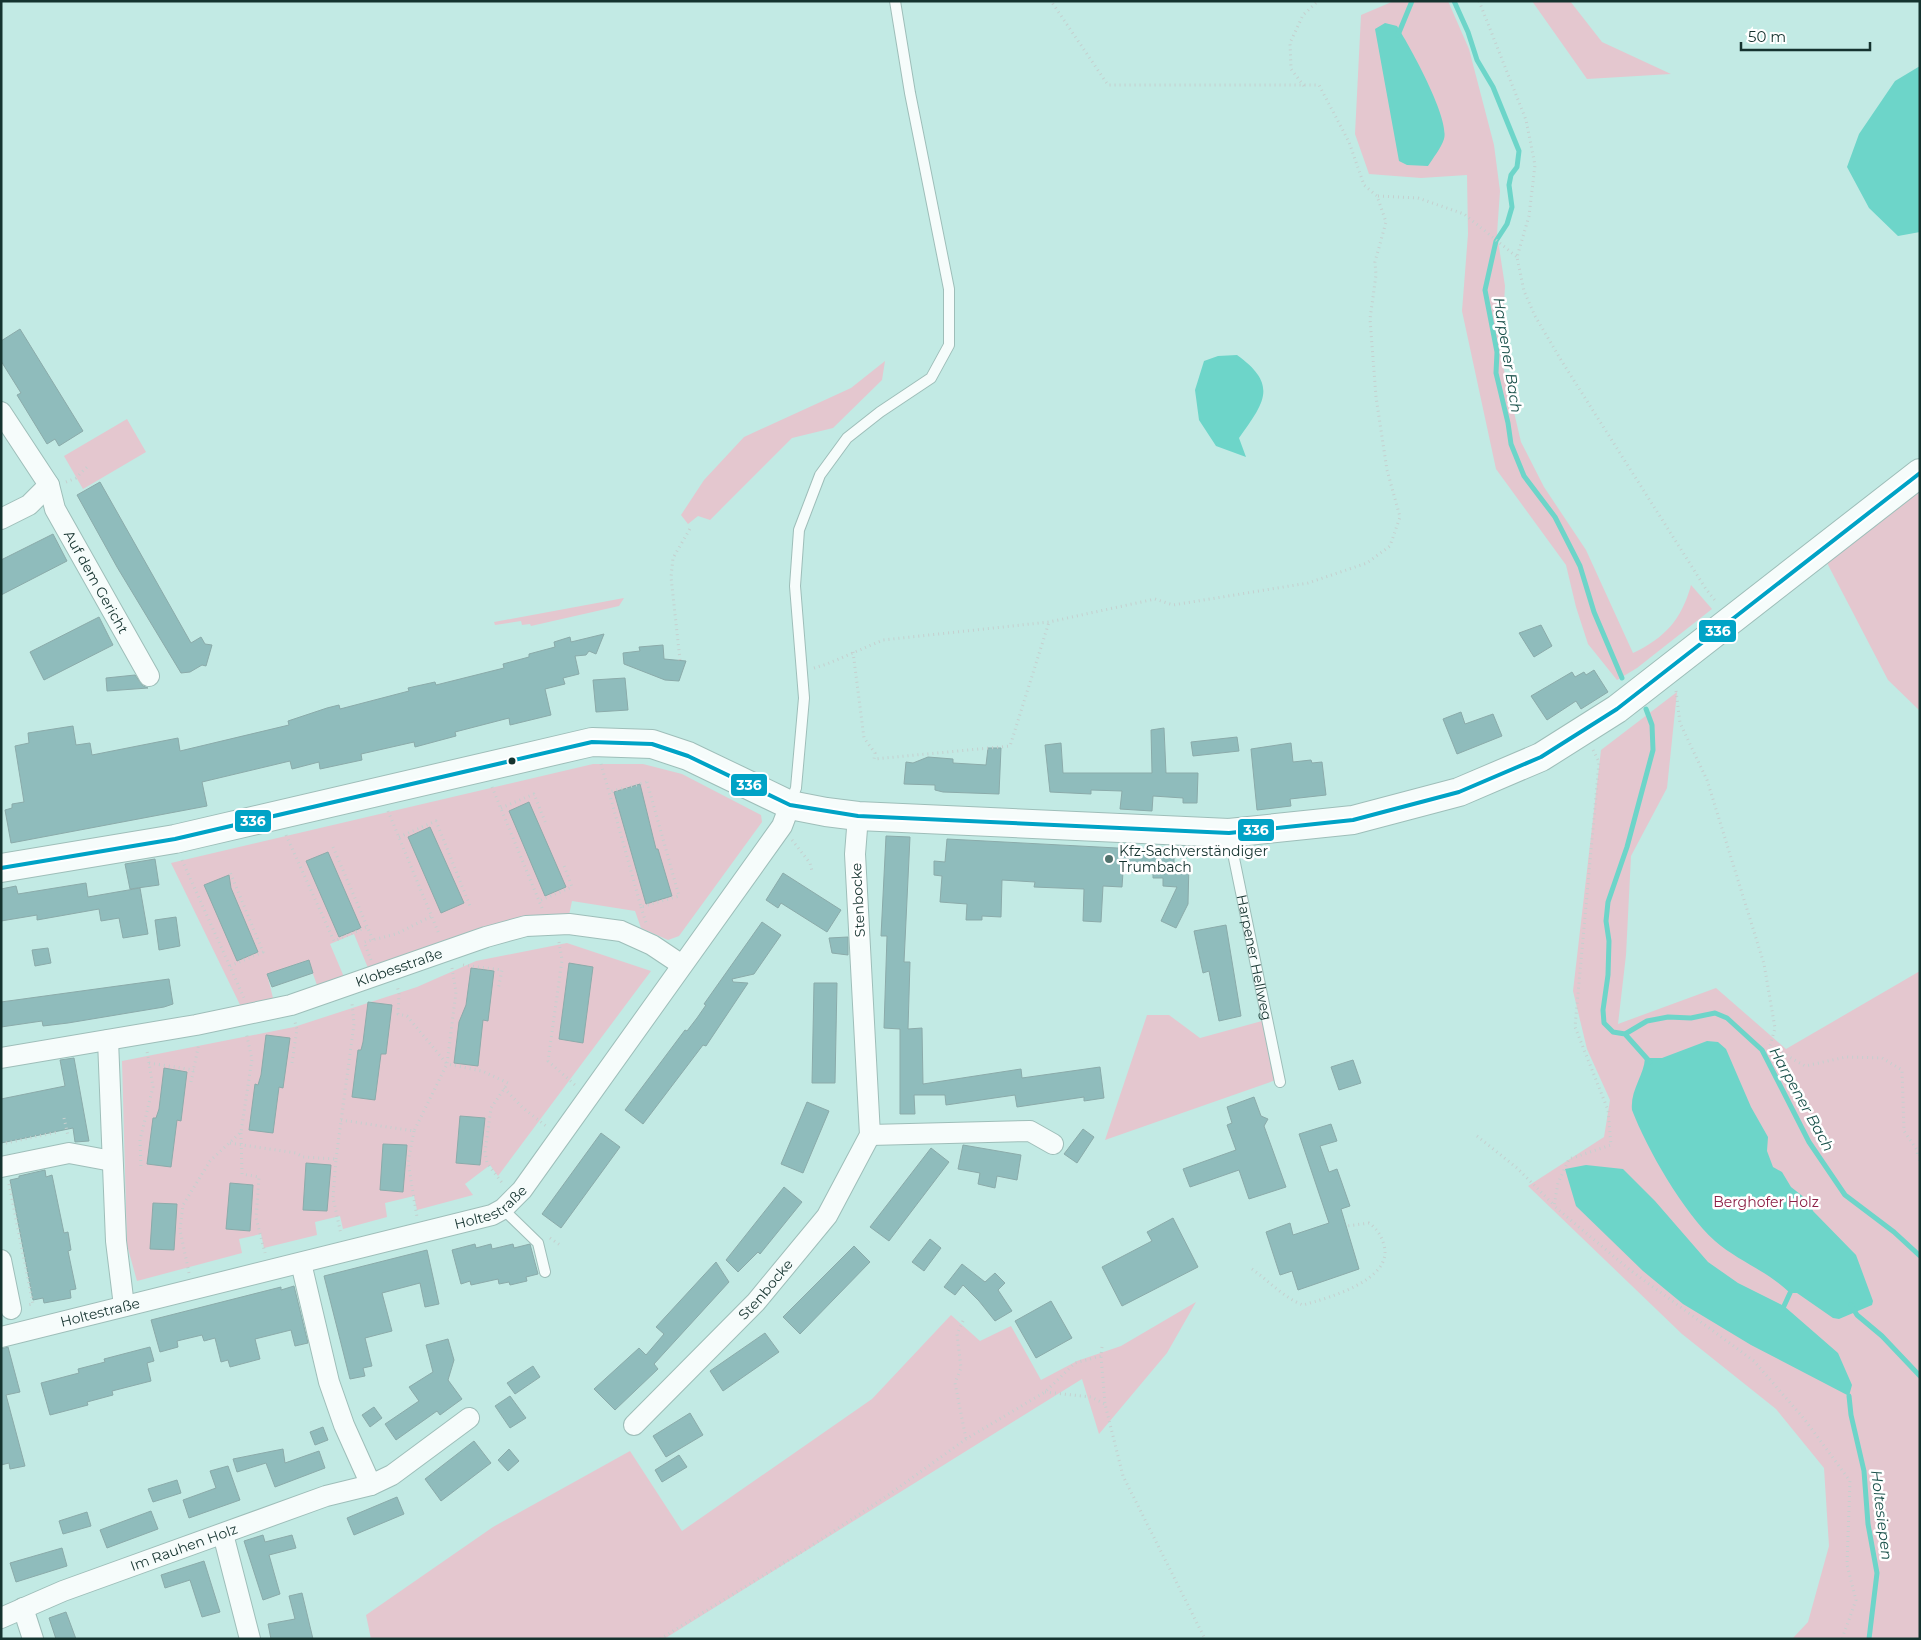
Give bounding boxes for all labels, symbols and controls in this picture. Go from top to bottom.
scale bar [1741,20,1870,52]
text: 50 m [1748,27,1786,46]
water label: Harpener Bach [1489,296,1527,414]
street label: Auf dem Gericht [60,527,133,637]
line badge: 336 [1698,619,1737,643]
text: 336 [1704,622,1731,640]
unlabelled marker [507,756,517,766]
line badge: 336 [730,773,768,797]
text: 336 [735,776,762,794]
line badge: 336 [234,809,272,833]
text: 336 [239,812,266,830]
line badge: 336 [1237,818,1275,842]
text: 336 [1242,821,1269,839]
place label: Kfz-Sachverständiger Trumbach [1119,842,1268,876]
marker: Kfz-Sachverständiger Trumbach [1103,853,1115,865]
street label: Stenbocke [847,862,869,938]
street label: Harpener Hellweg [1233,893,1276,1022]
street label: Klobesstraße [353,944,445,991]
water label: Harpener Bach [1765,1043,1839,1155]
street label: Holtestraße [452,1181,531,1233]
park label: Berghofer Holz [1713,1193,1819,1211]
street label: Stenbocke [734,1255,797,1324]
street label: Holtestraße [58,1294,142,1331]
water label: Holtesiepen [1867,1469,1897,1561]
street label: Im Rauhen Holz [128,1520,240,1575]

